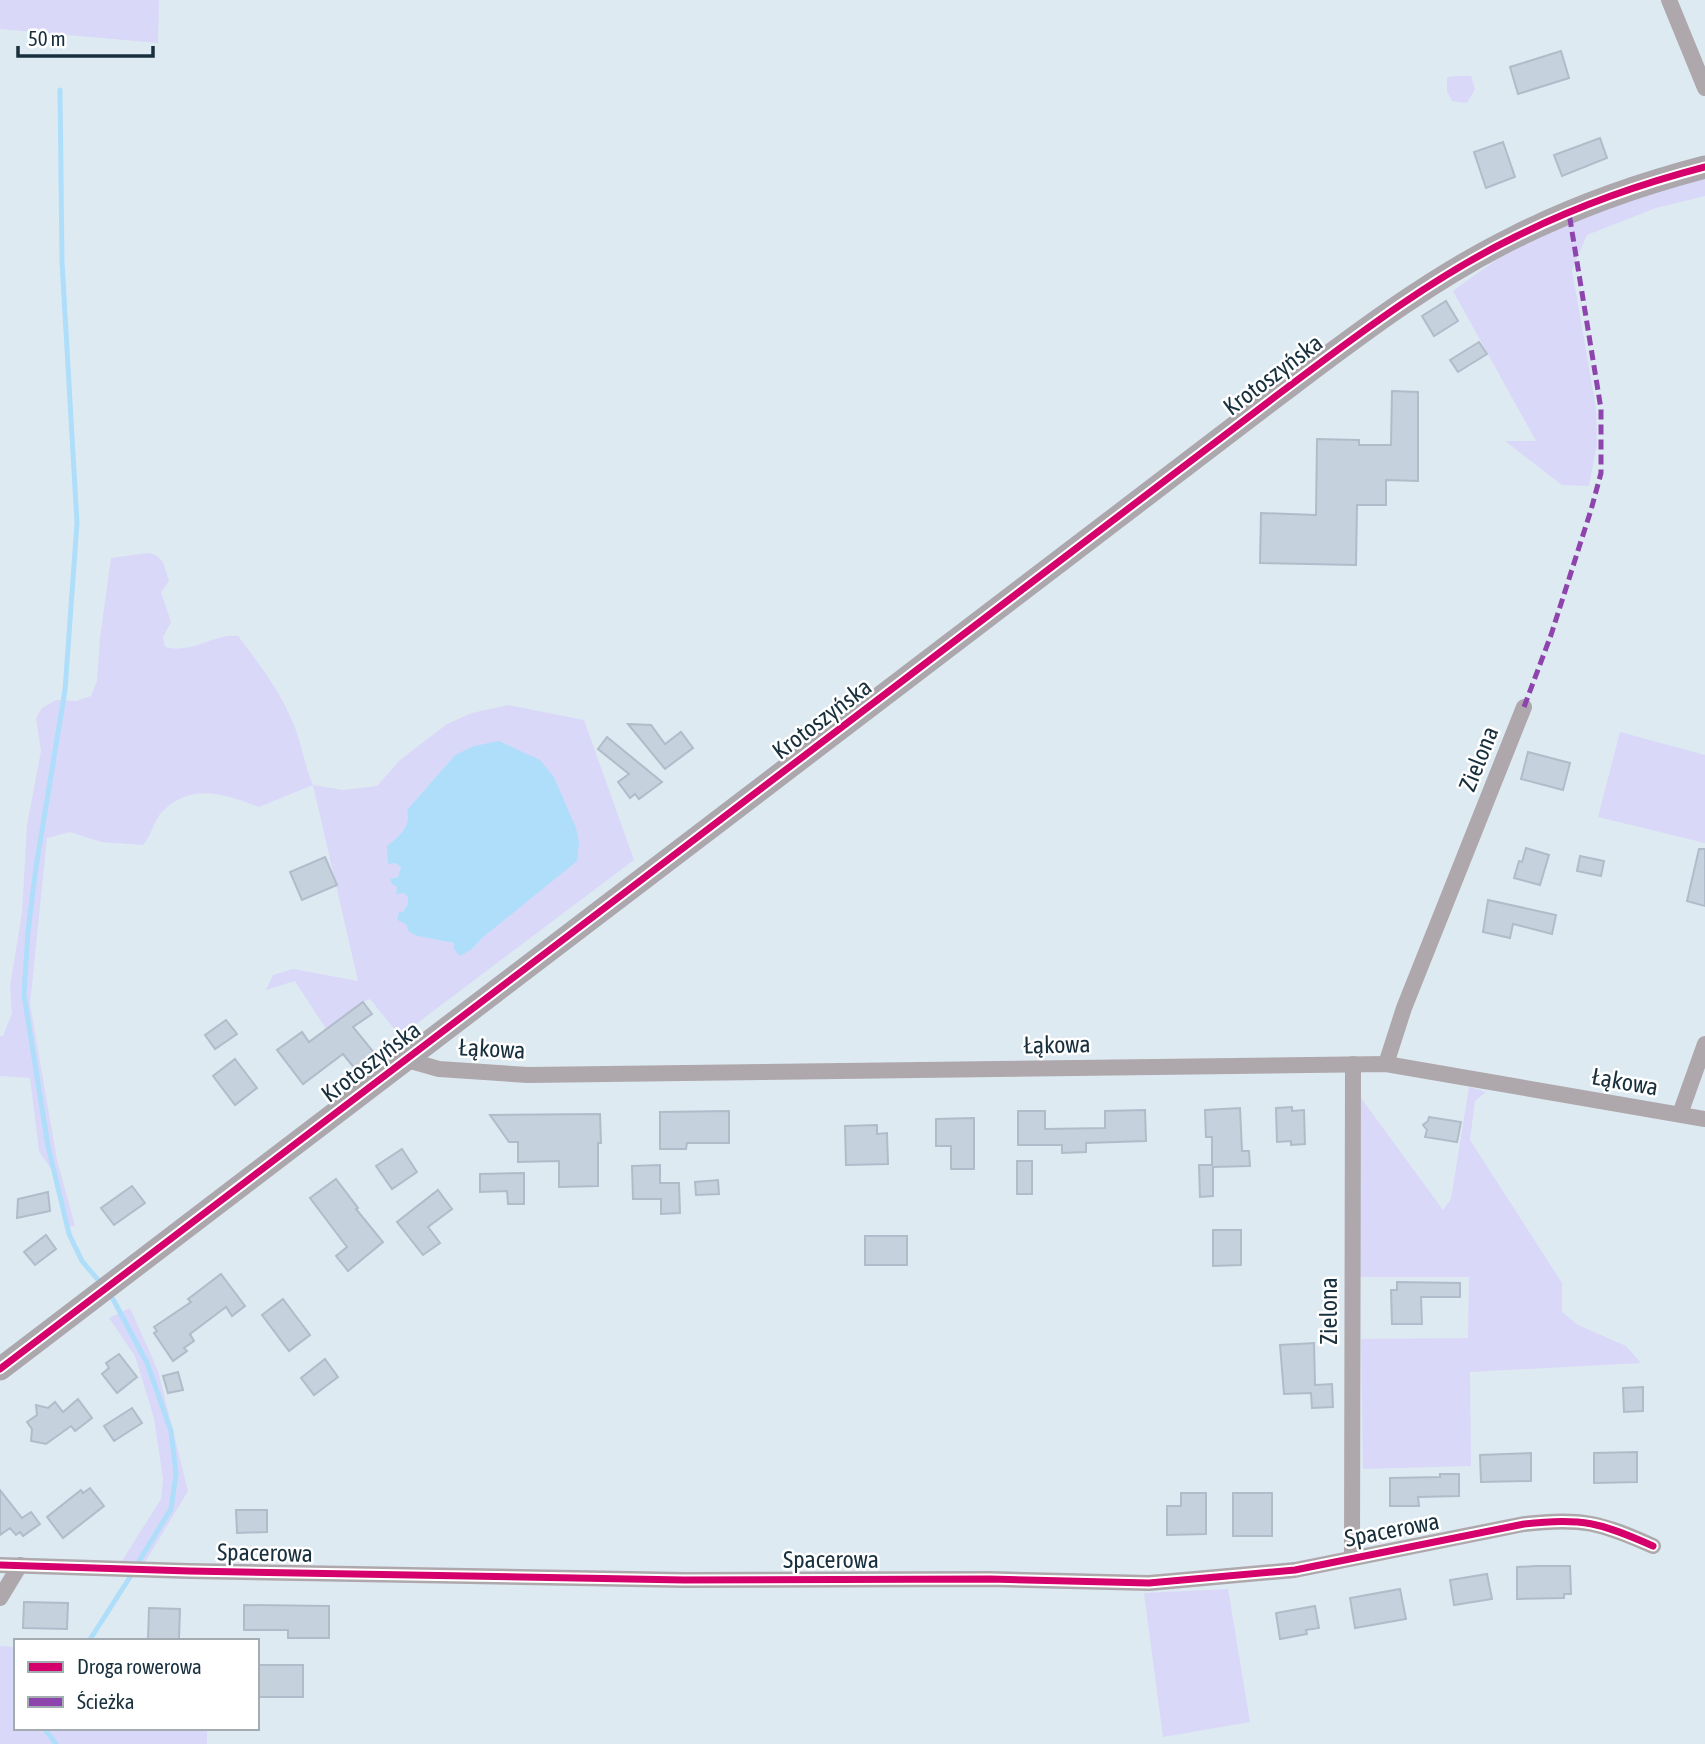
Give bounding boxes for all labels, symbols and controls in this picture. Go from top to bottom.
scale bar [18,14,152,58]
text: 50 m [28,26,66,50]
street label: Krotoszyńska [1218,329,1328,421]
street label: Krotoszyńska [767,673,877,765]
street label: Zielona [1453,722,1504,795]
street label: Krotoszyńska [316,1016,426,1108]
street label: Łąkowa [1023,1030,1091,1059]
street label: Łąkowa [458,1033,526,1064]
street label: Łąkowa [1590,1062,1660,1101]
street label: Zielona [1315,1277,1342,1345]
street label: Spacerowa [1342,1507,1441,1552]
street label: Spacerowa [217,1538,313,1567]
street label: Spacerowa [783,1546,879,1573]
legend [14,1639,259,1730]
text: Droga rowerowa [77,1654,202,1678]
text: Ścieżka [77,1689,135,1713]

